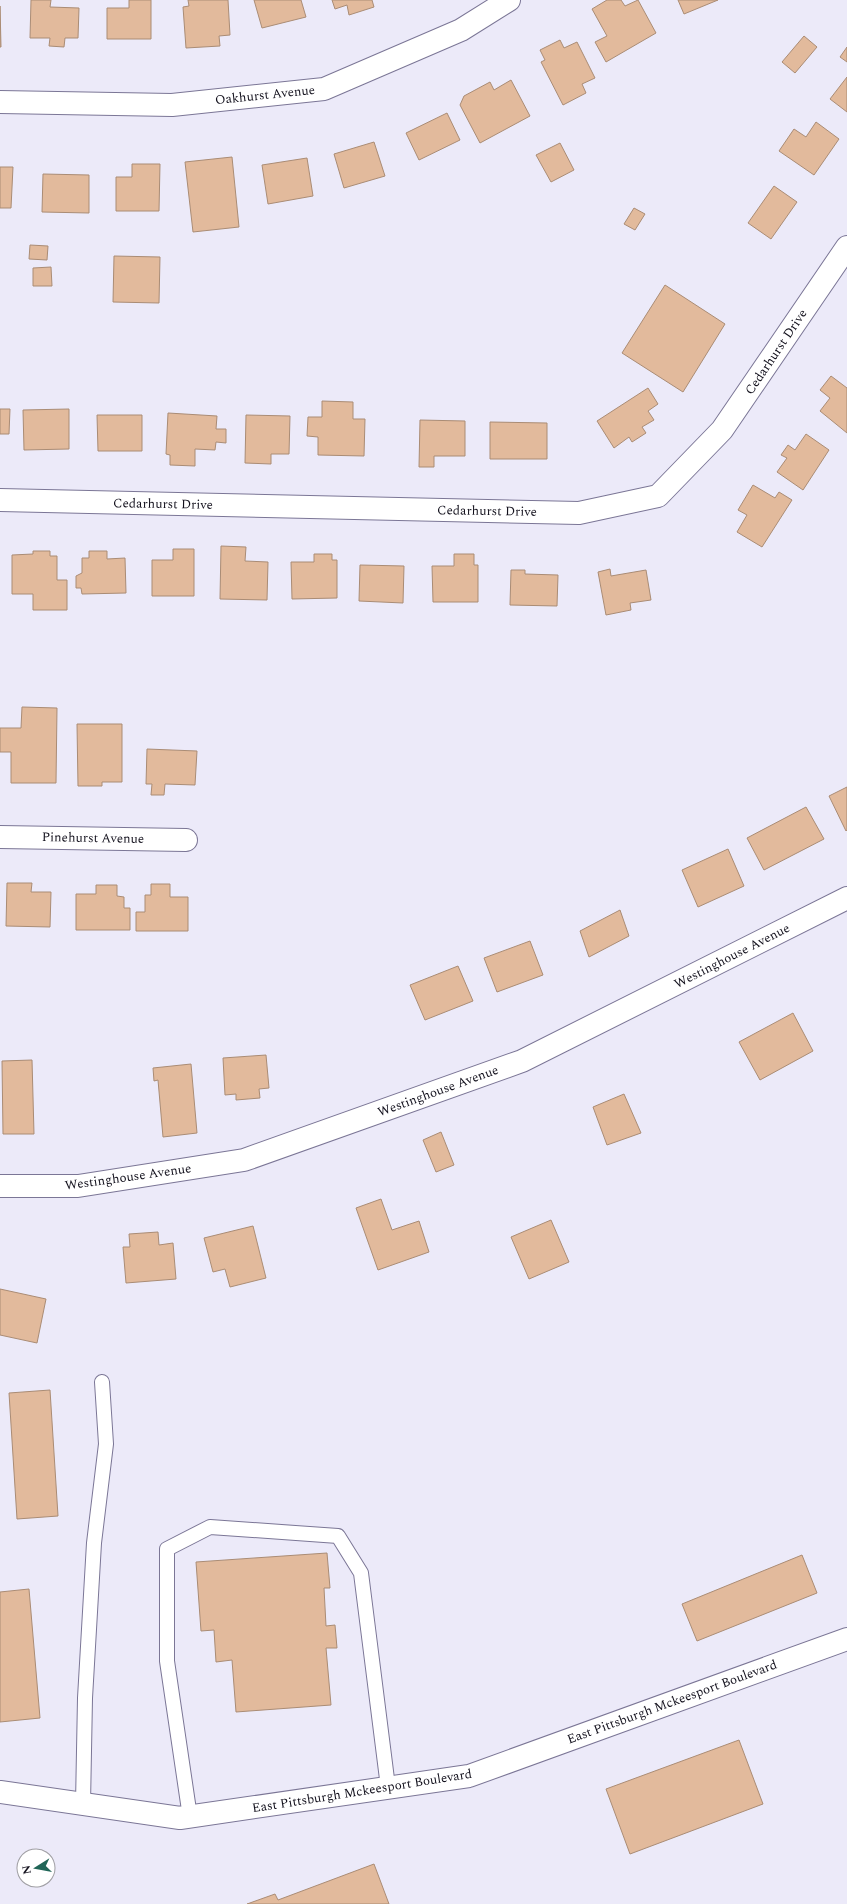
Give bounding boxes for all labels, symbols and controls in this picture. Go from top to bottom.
street label: Oakhurst Avenue [214,80,316,110]
street label: Cedarhurst Drive [740,305,812,399]
street label: Cedarhurst Drive [113,493,213,515]
street label: Cedarhurst Drive [437,500,537,522]
street label: Pinehurst Avenue [42,827,144,849]
street label: Westinghouse Avenue [671,918,793,994]
street label: Westinghouse Avenue [375,1060,501,1122]
street label: Westinghouse Avenue [64,1158,192,1196]
street label: East Pittsburgh Mckeesport Boulevard [564,1655,780,1749]
street label: East Pittsburgh Mckeesport Boulevard [251,1764,473,1818]
north arrow [16,1848,56,1888]
text: N [17,1864,36,1876]

